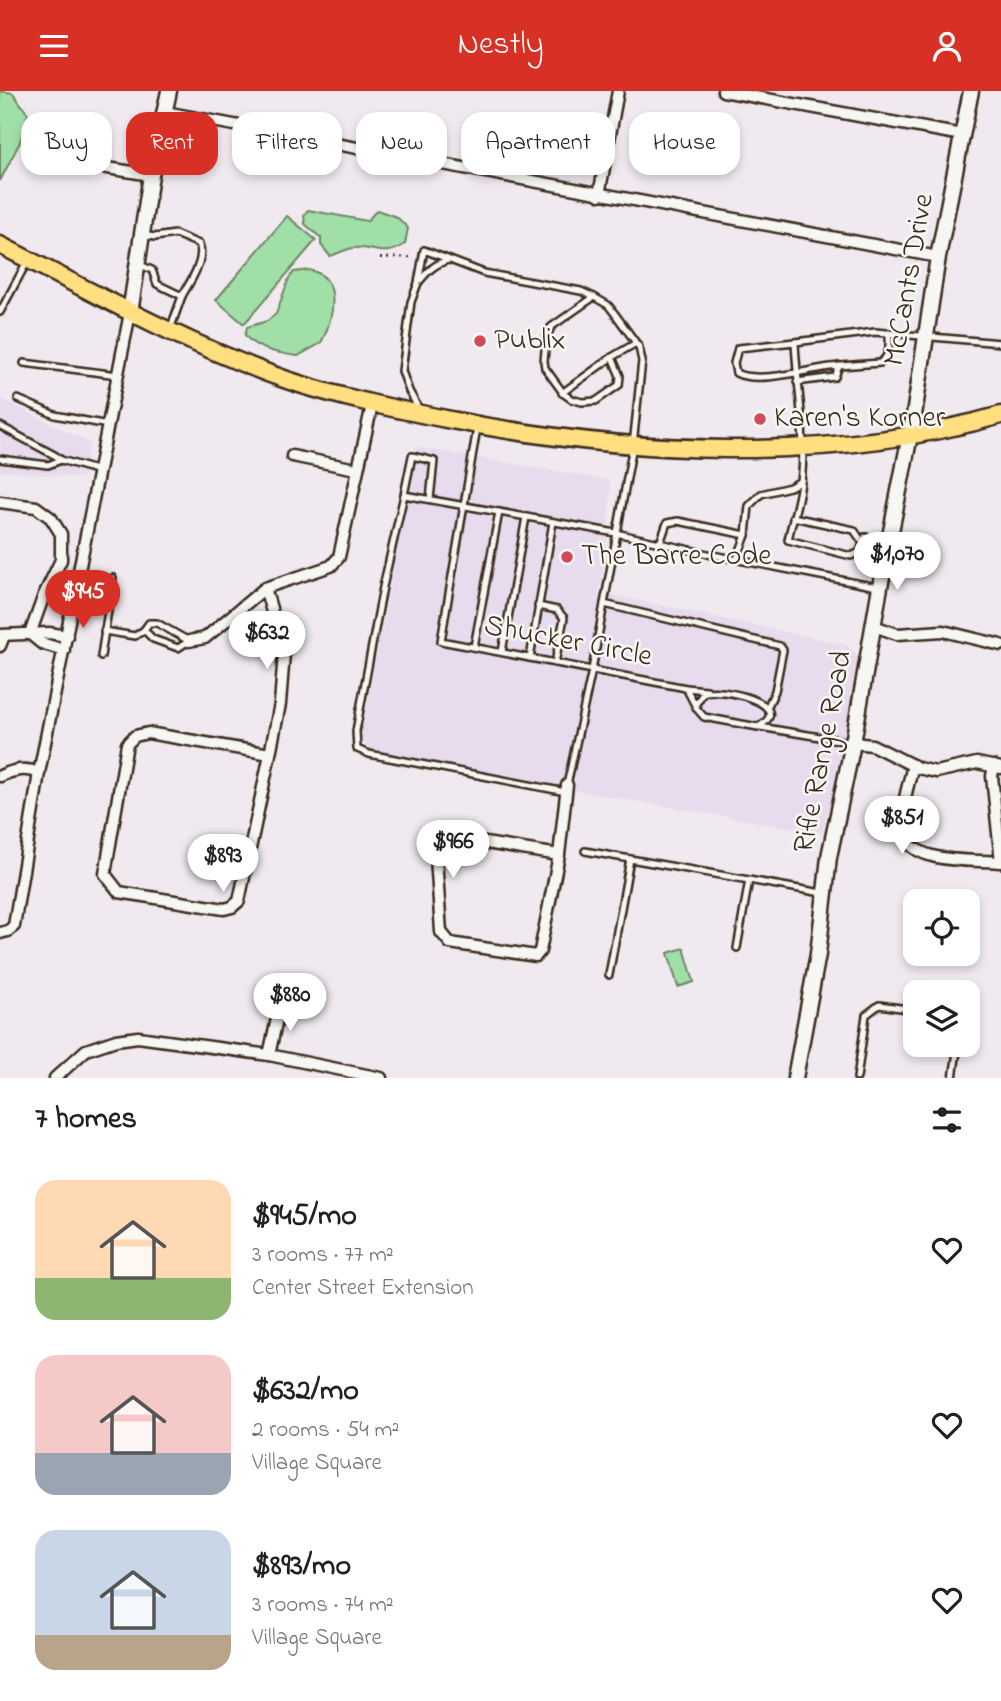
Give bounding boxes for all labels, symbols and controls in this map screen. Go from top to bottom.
text: Nestly [457,22,544,69]
icon: menu [35,27,73,65]
icon: person [928,27,966,65]
chip: Buy [21,112,112,175]
chip: Rent [126,112,218,175]
chip: Filters [232,112,342,175]
chip: New [356,112,447,175]
chip: Apartment [461,112,615,175]
chip: House [629,112,740,175]
street label: McCants Drive [873,190,947,370]
place label: Publix [494,319,565,363]
marker: Publix [472,333,488,349]
place label: Karen's Korner [774,397,946,441]
marker: Karen's Korner [752,411,768,427]
pin: $1,070 [840,533,954,592]
place label: The Barre Code [581,535,772,579]
text: $1,070 [870,538,924,571]
marker: The Barre Code [559,549,575,565]
pin: $945 [42,571,124,630]
text: $945 [61,576,105,609]
street label: Shucker Circle [480,604,656,680]
pin: $632 [226,611,308,671]
text: $632 [245,617,289,650]
street label: Rifle Range Road [783,647,865,857]
pin: $851 [861,797,943,856]
text: $851 [880,802,924,835]
pin: $966 [412,821,494,880]
text: $966 [432,826,474,859]
pin: $893 [182,835,264,894]
text: $893 [204,840,242,873]
map controls [903,889,980,1057]
button: locate [903,889,980,966]
pin: $880 [249,974,331,1033]
text: $880 [269,979,311,1012]
button: layers [903,980,980,1057]
text: 7 homes [35,1098,137,1142]
icon: filters [928,1101,966,1139]
text: $945/mo [252,1195,357,1239]
icon: home [91,1208,175,1292]
icon: heart [928,1231,966,1269]
text: 3 rooms · 77 m² [252,1239,394,1272]
text: Center Street Extension [252,1272,474,1305]
text: $632/mo [252,1370,359,1414]
icon: home [91,1383,175,1467]
icon: heart [928,1406,966,1444]
text: 2 rooms · 54 m² [252,1414,399,1447]
text: Village Square [252,1447,382,1480]
text: $893/mo [252,1545,351,1589]
icon: home [91,1558,175,1642]
icon: heart [928,1581,966,1619]
text: 3 rooms · 74 m² [252,1589,394,1622]
text: Village Square [252,1622,382,1655]

